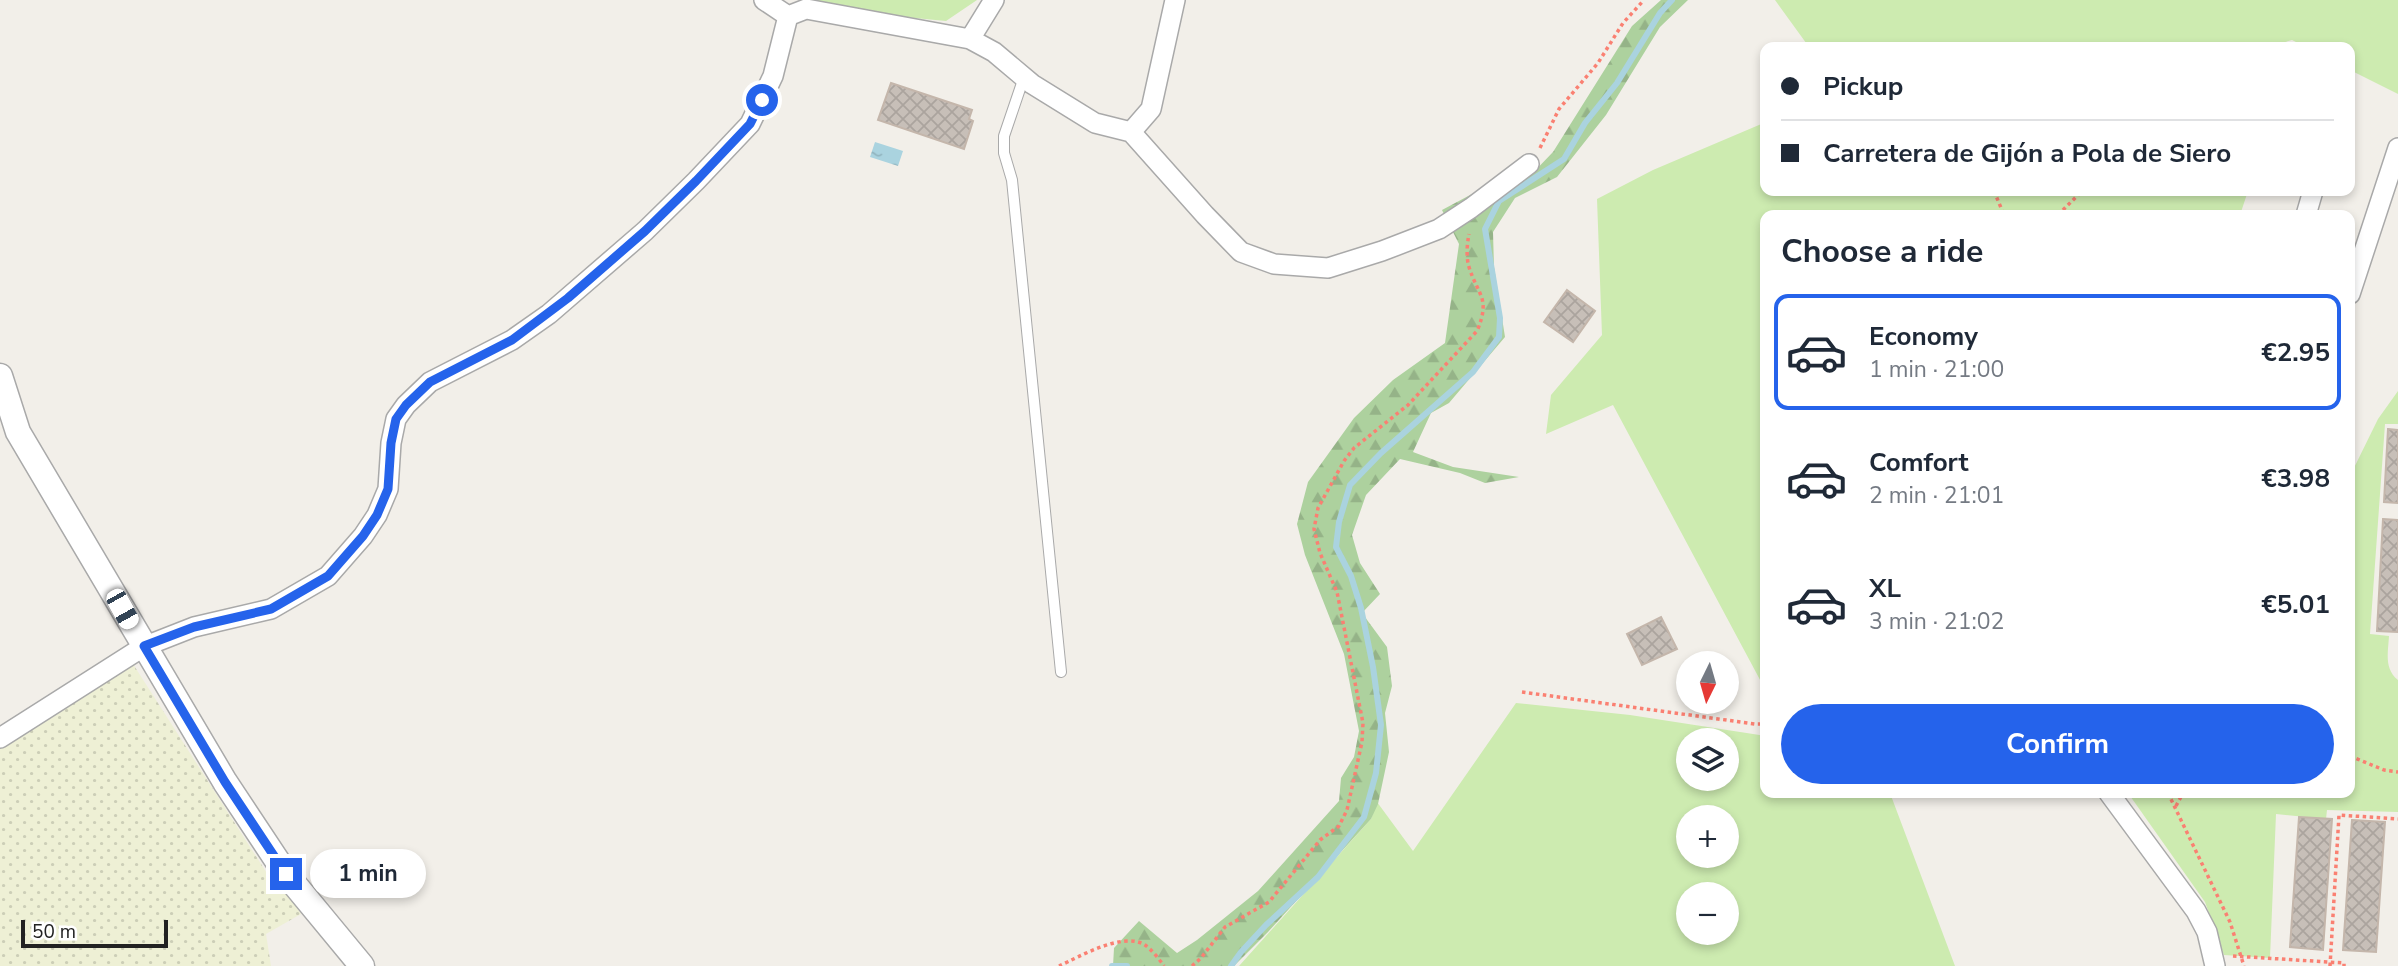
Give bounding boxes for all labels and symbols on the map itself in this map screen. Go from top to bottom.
route start [746,84,778,116]
car [103,586,142,632]
north arrow [1676,651,1740,714]
callout: 1 min [310,850,426,898]
route end [270,858,302,890]
scale bar [21,917,168,949]

